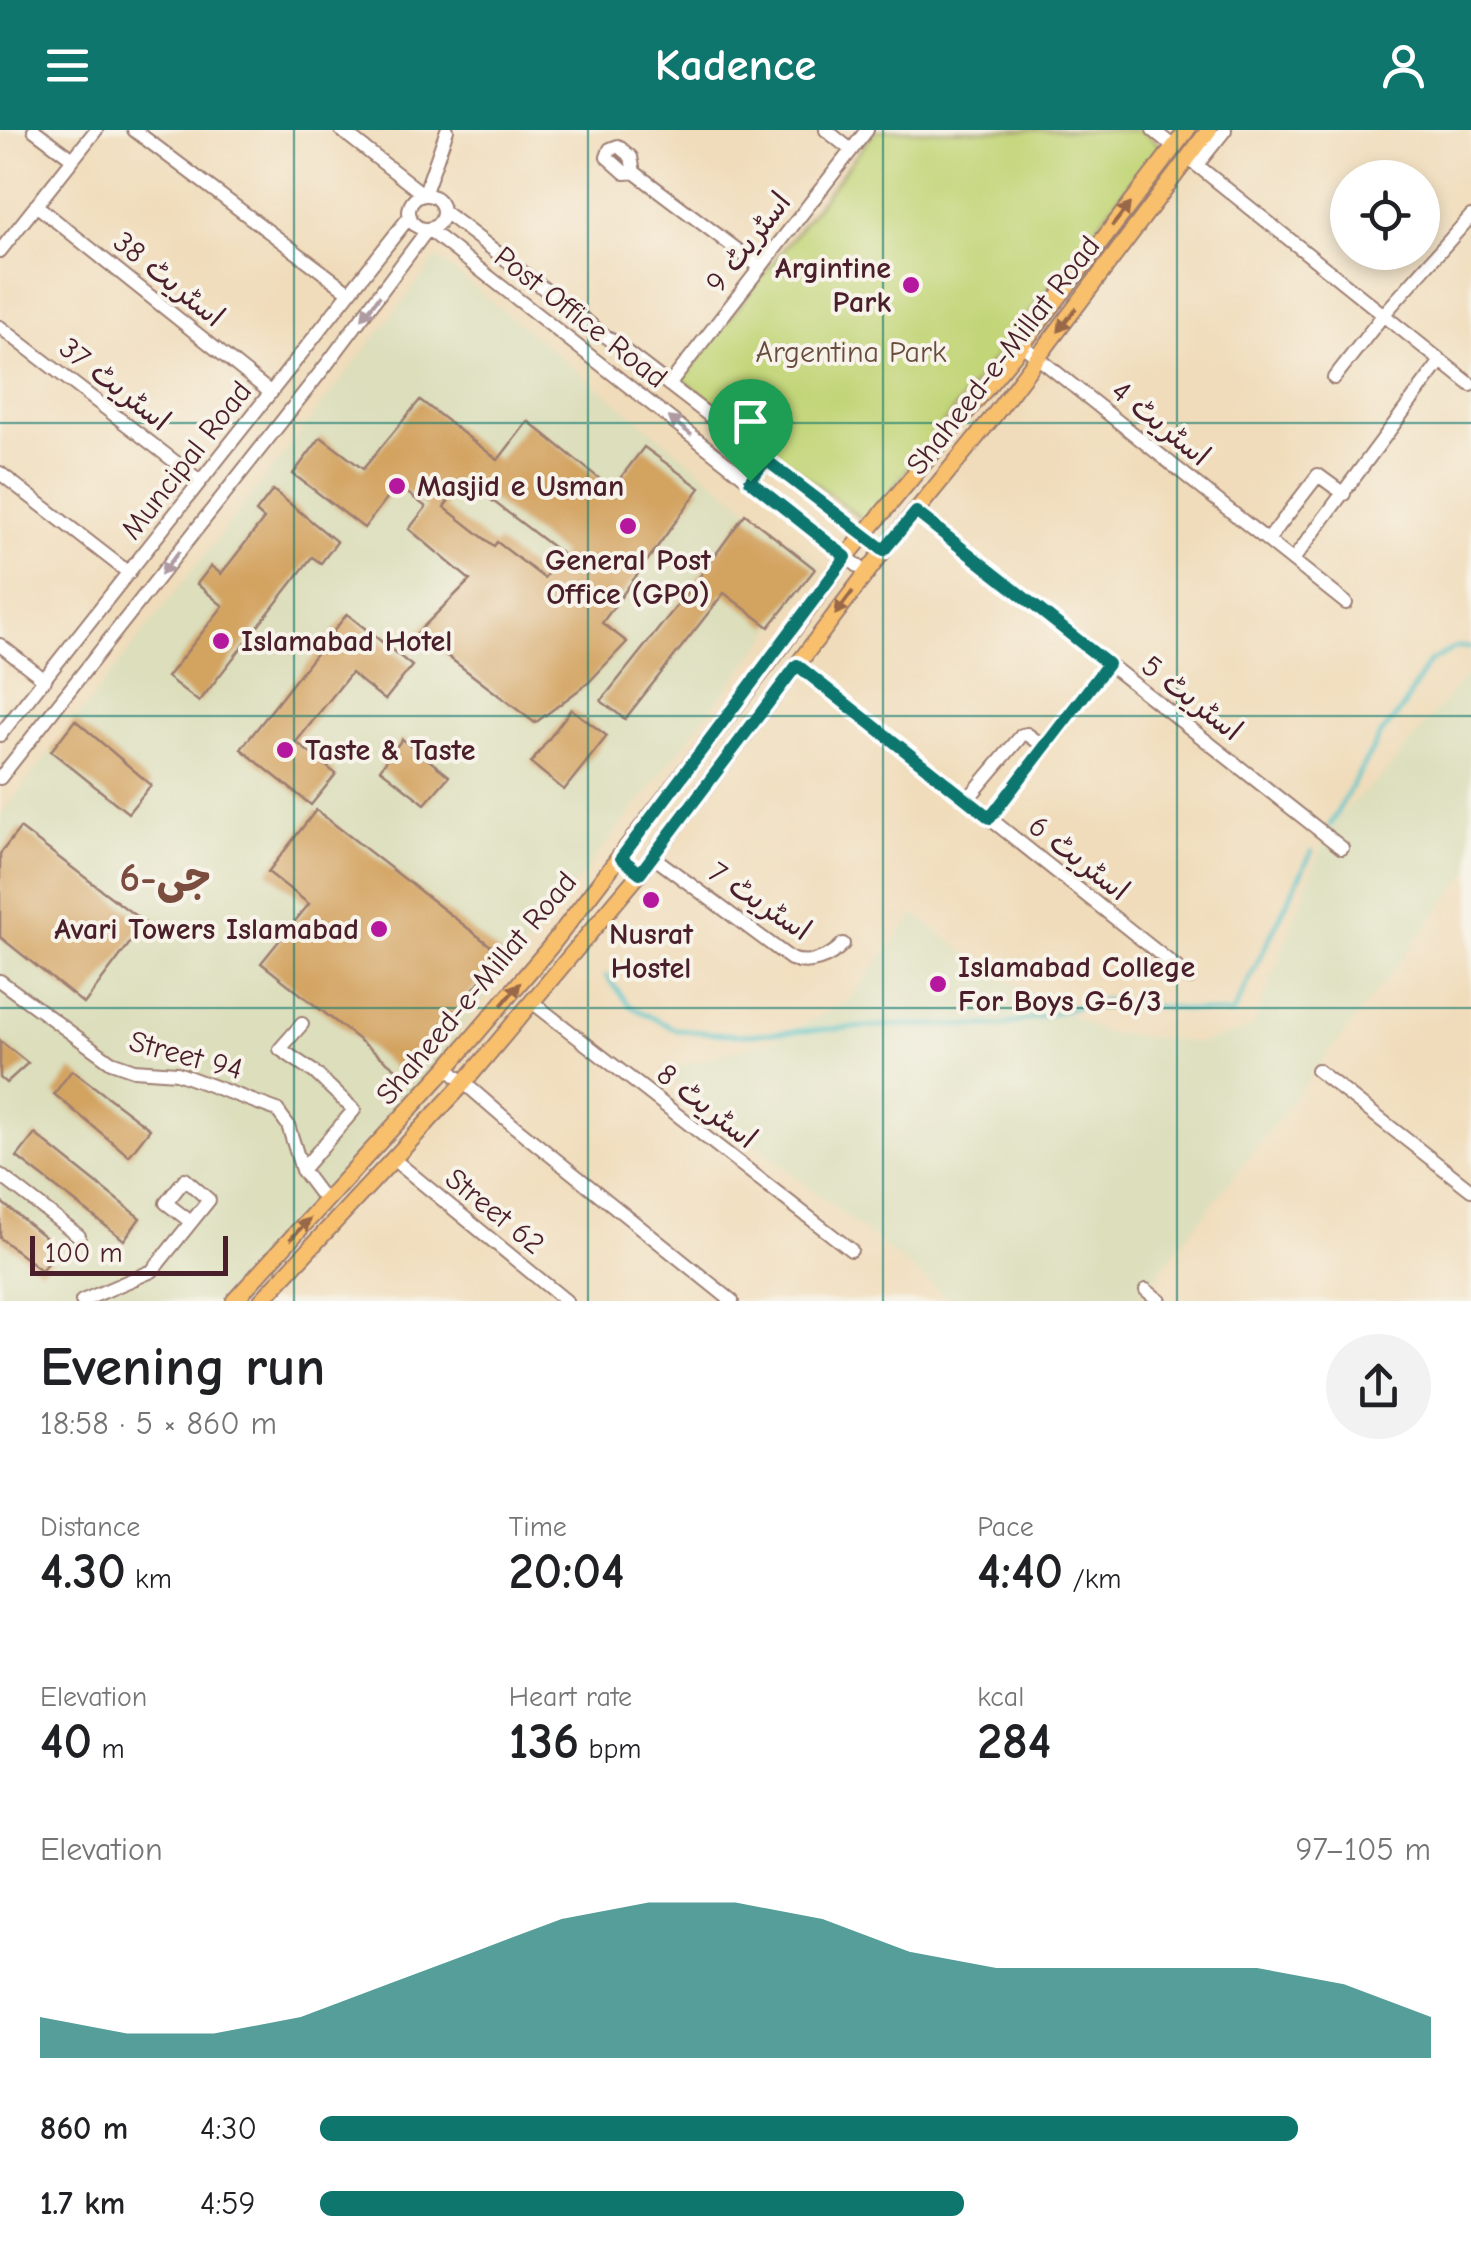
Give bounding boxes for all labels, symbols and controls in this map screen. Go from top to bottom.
icon: menu [40,38,95,93]
icon: person [1376,38,1431,93]
text: Kadence [655,39,816,91]
map controls [1330,160,1440,270]
button: locate [1330,160,1440,270]
street label: اسٹریٹ 9 [698,185,798,299]
one-way arrow [1111,202,1131,228]
street label: اسٹریٹ 38 [106,224,231,335]
street label: Shaheed-e-Millat Road [899,229,1107,482]
street label: Post Office Road [487,239,674,396]
place label: Argintine Park [775,251,891,320]
marker: Argintine Park [900,274,922,296]
one-way arrow [360,294,381,320]
one-way arrow [1057,307,1077,333]
street label: اسٹریٹ 37 [52,330,177,438]
park label: Argentina Park [756,335,947,370]
street label: اسٹریٹ 4 [1105,373,1217,474]
street label: Muncipal Road [114,374,259,546]
pin [708,379,793,482]
icon: arrive [723,394,778,449]
one-way arrow [667,417,693,437]
place label: Masjid e Usman [417,469,624,504]
marker: Masjid e Usman [386,475,408,497]
marker: General Post Office (GPO) [617,515,639,537]
place label: General Post Office (GPO) [545,543,712,612]
one-way arrow [160,550,181,576]
one-way arrow [834,590,855,616]
place label: Islamabad Hotel [241,624,452,659]
marker: Islamabad Hotel [210,630,232,652]
street label: اسٹریٹ 5 [1134,648,1249,748]
place label: Taste & Taste [305,733,475,768]
marker: Taste & Taste [274,739,296,761]
street label: اسٹریٹ 6 [1021,808,1136,908]
district label: جی-6 [119,855,211,903]
street label: اسٹریٹ 7 [702,855,817,948]
street label: Shaheed-e-Millat Road [369,865,584,1112]
marker: Nusrat Hostel [640,889,662,911]
place label: Avari Towers Islamabad [54,912,359,947]
place label: Nusrat Hostel [609,917,694,986]
marker: Avari Towers Islamabad [368,918,390,940]
place label: Islamabad College For Boys G-6/3 [958,950,1195,1019]
marker: Islamabad College For Boys G-6/3 [927,973,949,995]
one-way arrow [500,982,521,1007]
street label: Street 94 [126,1024,246,1087]
street label: اسٹریٹ 8 [650,1057,764,1156]
street label: Street 62 [438,1161,551,1262]
one-way arrow [288,1218,311,1242]
scale bar [30,1231,228,1276]
text: 100 m [45,1237,123,1269]
button: share [1326,1334,1431,1439]
text: Evening run [40,1335,325,1399]
text: 18:58 · 5 × 860 m [40,1405,277,1442]
text: Distance [40,1511,140,1543]
text: Time [509,1511,567,1543]
text: Pace [977,1511,1034,1543]
text: 4.30 [40,1543,126,1601]
text: 20:04 [509,1543,625,1601]
text: 4:40 [977,1543,1063,1601]
text: km [126,1563,172,1595]
text: /km [1063,1563,1121,1595]
text: Elevation [40,1681,147,1713]
text: Heart rate [509,1681,632,1713]
text: kcal [977,1681,1024,1713]
text: 40 [40,1713,92,1771]
text: 136 [509,1713,579,1771]
text: 284 [977,1713,1051,1771]
text: m [92,1733,125,1765]
text: bpm [579,1733,641,1765]
text: Elevation [40,1831,163,1868]
text: 97–105 m [1296,1831,1431,1868]
text: 860 m [40,2110,128,2147]
text: 4:30 [200,2110,257,2147]
text: 1.7 km [40,2185,125,2222]
text: 4:59 [200,2185,256,2222]

